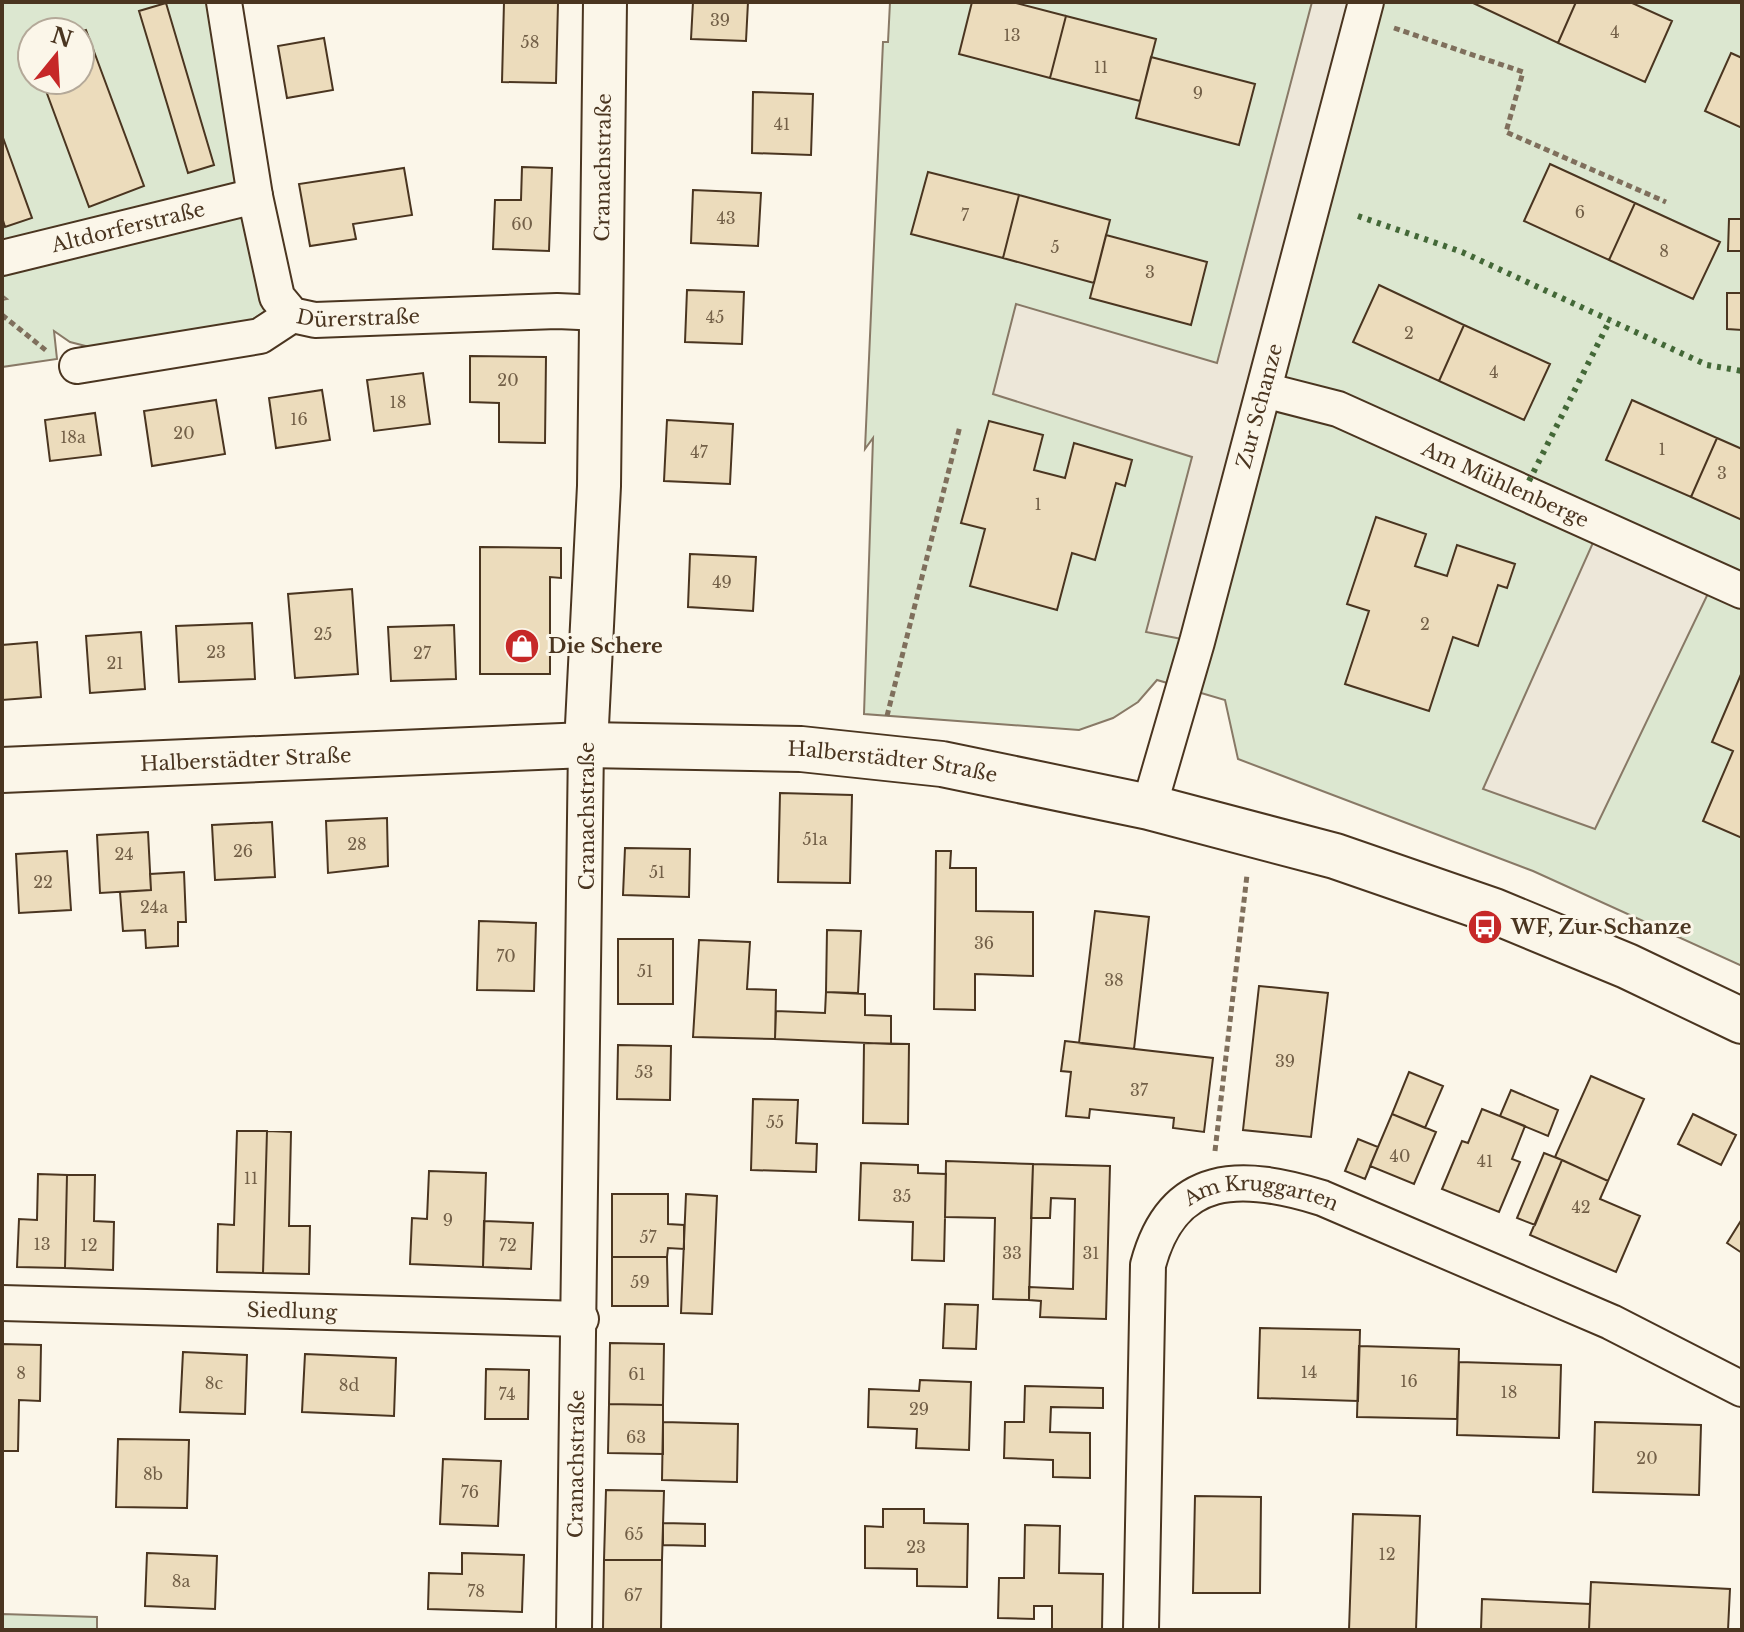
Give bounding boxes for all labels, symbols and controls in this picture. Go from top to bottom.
house number: 39 [710,10,730,30]
north arrow [16,16,96,96]
text: N [48,21,76,54]
house number: 4 [1610,22,1620,42]
house number: 13 [1004,25,1021,45]
house number: 58 [521,32,539,52]
house number: 11 [1094,57,1108,77]
house number: 9 [1193,83,1203,103]
street label: Cranachstraße [590,93,616,242]
house number: 41 [774,114,790,134]
street label: Altdorferstraße [48,197,207,258]
house number: 6 [1575,202,1585,222]
house number: 7 [961,205,970,225]
house number: 43 [716,208,736,228]
house number: 60 [511,214,533,234]
house number: 5 [1050,237,1060,257]
house number: 8 [1659,241,1669,261]
house number: 3 [1145,262,1155,282]
street label: Dürerstraße [294,304,421,332]
house number: 45 [706,307,724,327]
house number: 2 [1404,323,1414,343]
street label: Zur Schanze [1231,341,1287,471]
house number: 4 [1489,362,1499,382]
house number: 20 [497,370,519,390]
house number: 18 [390,392,406,412]
house number: 16 [290,409,308,429]
house number: 20 [173,423,195,443]
house number: 18a [60,427,86,447]
street label: Am Mühlenberge [1417,436,1593,532]
house number: 1 [1658,439,1666,459]
house number: 47 [690,442,709,462]
house number: 3 [1717,463,1727,483]
house number: 1 [1034,494,1042,514]
house number: 49 [712,572,732,592]
house number: 2 [1420,614,1430,634]
house number: 25 [314,624,332,644]
shop icon: Die Schere [503,627,541,665]
place label: Die Schere [548,634,663,658]
house number: 23 [206,642,226,662]
house number: 27 [413,643,432,663]
house number: 21 [107,653,124,673]
street label: Halberstädter Straße [787,737,1000,787]
street label: Cranachstraße [575,742,599,890]
street label: Halberstädter Straße [140,743,352,776]
house number: 51a [802,829,828,849]
house number: 28 [347,834,367,854]
house number: 26 [233,841,253,861]
house number: 24 [114,844,134,864]
house number: 51 [649,862,665,882]
house number: 22 [33,872,53,892]
house number: 24a [140,897,168,917]
bus stop icon: WF, Zur Schanze [1466,908,1504,946]
place label: WF, Zur Schanze [1510,915,1691,939]
house number: 36 [974,933,994,953]
house number: 70 [496,946,516,966]
house number: 51 [637,961,653,981]
house number: 38 [1104,970,1124,990]
house number: 39 [1275,1051,1295,1071]
house number: 53 [635,1062,653,1082]
house number: 37 [1130,1080,1149,1100]
house number: 55 [766,1112,784,1132]
house number: 40 [1390,1146,1410,1166]
house number: 41 [1477,1151,1493,1171]
house number: 11 [244,1168,258,1188]
street label: Am Kruggarten [1178,1171,1342,1216]
house number: 35 [893,1186,911,1206]
house number: 42 [1571,1197,1591,1217]
house number: 9 [443,1210,453,1230]
house number: 57 [639,1227,658,1247]
house number: 13 [34,1234,51,1254]
house number: 12 [81,1235,98,1255]
house number: 72 [499,1235,517,1255]
house number: 33 [1002,1243,1022,1263]
house number: 31 [1083,1243,1100,1263]
house number: 59 [630,1272,650,1292]
street label: Siedlung [246,1298,338,1324]
house number: 14 [1301,1362,1317,1382]
house number: 8 [16,1363,26,1383]
house number: 61 [628,1364,646,1384]
house number: 16 [1400,1371,1418,1391]
house number: 8c [205,1373,224,1393]
house number: 8d [339,1375,359,1395]
house number: 18 [1501,1382,1517,1402]
house number: 74 [498,1384,516,1404]
street label: Cranachstraße [563,1390,589,1538]
house number: 29 [909,1399,929,1419]
house number: 63 [626,1427,646,1447]
house number: 20 [1636,1448,1658,1468]
house number: 8b [143,1464,163,1484]
house number: 76 [461,1482,479,1502]
house number: 65 [624,1524,644,1544]
house number: 23 [906,1537,926,1557]
house number: 12 [1379,1544,1396,1564]
house number: 8a [172,1571,190,1591]
house number: 78 [467,1581,485,1601]
house number: 67 [624,1585,643,1605]

